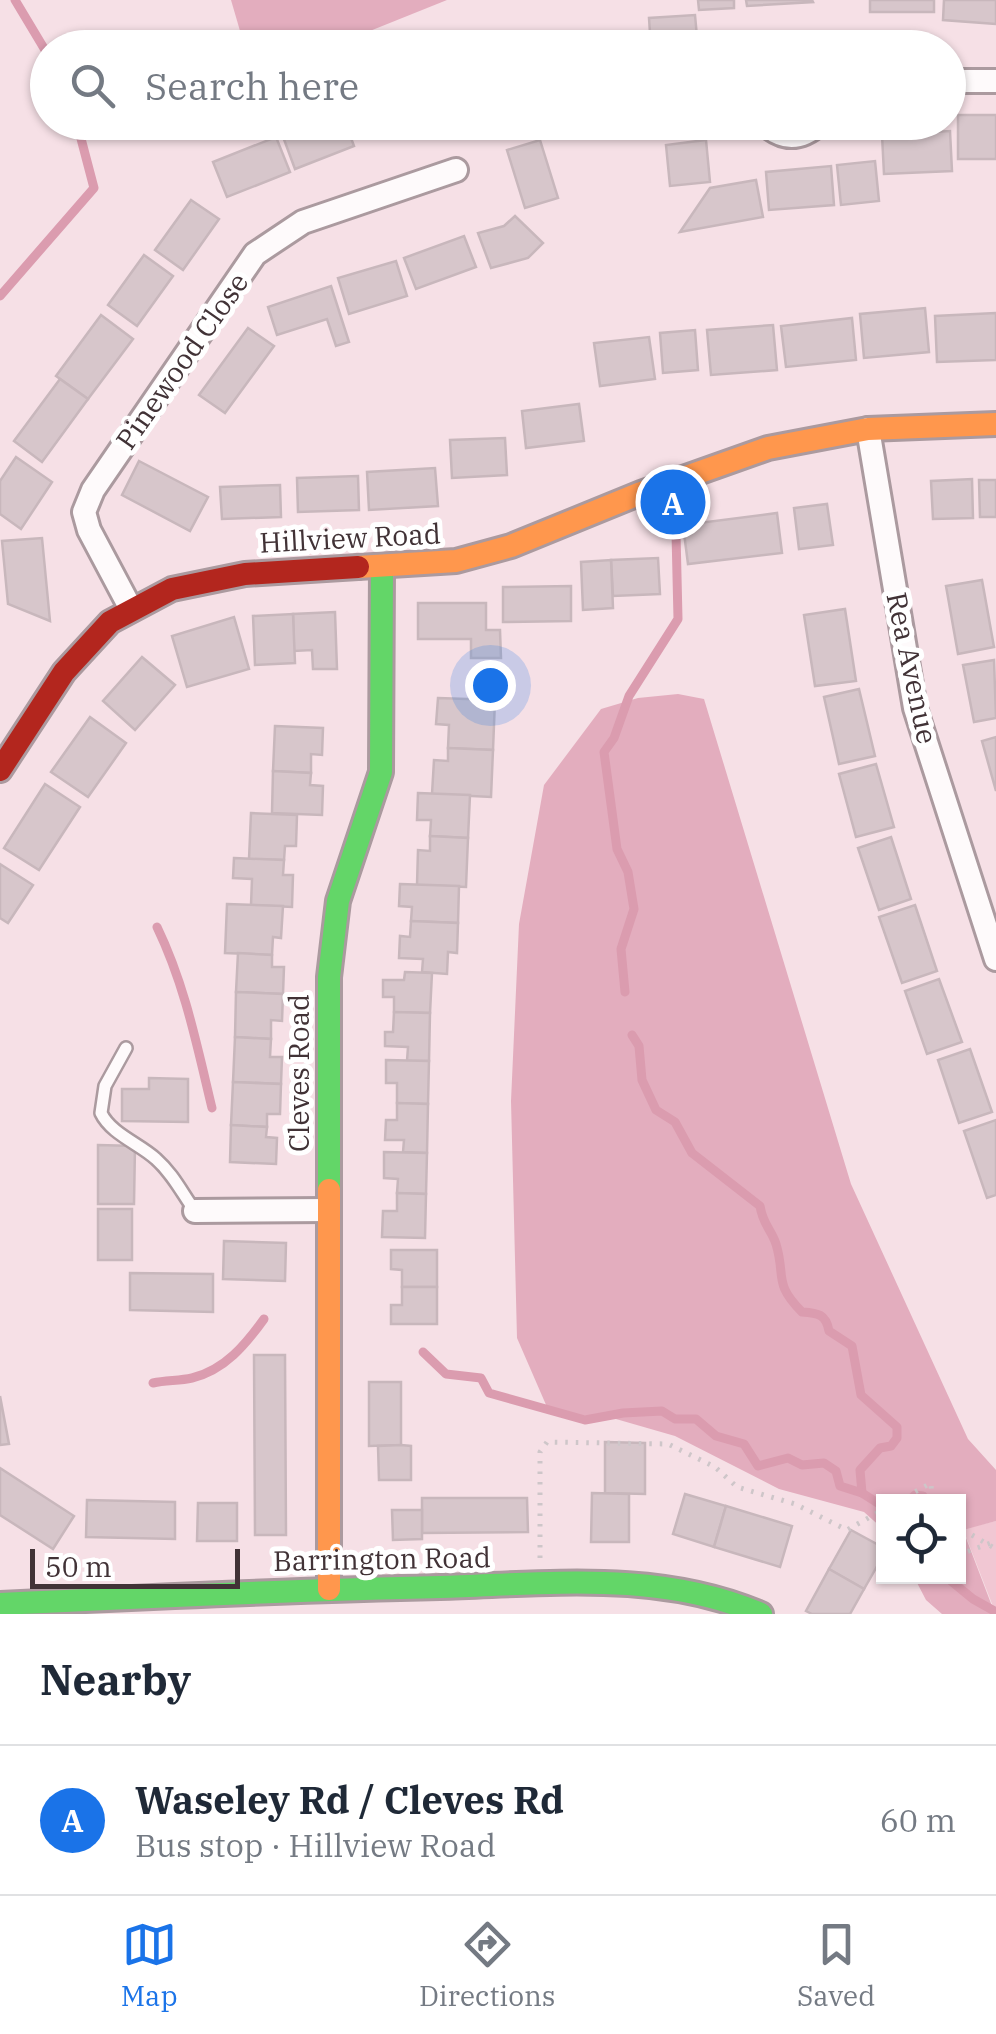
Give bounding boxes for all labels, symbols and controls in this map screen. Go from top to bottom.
search box [30,30,966,140]
icon: search [65,58,120,113]
text: Search here [145,61,359,110]
street label: Pinewood Close [107,265,256,456]
pin: A [640,464,706,540]
street label: Hillview Road [258,514,442,561]
street label: Rea Avenue [878,589,947,747]
your location [465,660,516,711]
street label: Cleves Road [280,994,317,1152]
map controls [876,1494,966,1584]
button: locate [876,1494,966,1584]
street label: Barrington Road [273,1538,491,1579]
scale bar [30,1544,240,1588]
text: 50 m [45,1548,112,1585]
text: Nearby [40,1652,191,1707]
text: Waseley Rd / Cleves Rd [135,1775,564,1824]
text: A [61,1799,84,1841]
text: 60 m [880,1799,956,1841]
text: Bus stop · Hillview Road [135,1824,496,1866]
tab: Map [121,1917,178,2014]
tab: Directions [419,1917,556,2014]
tab: Saved [797,1917,875,2014]

